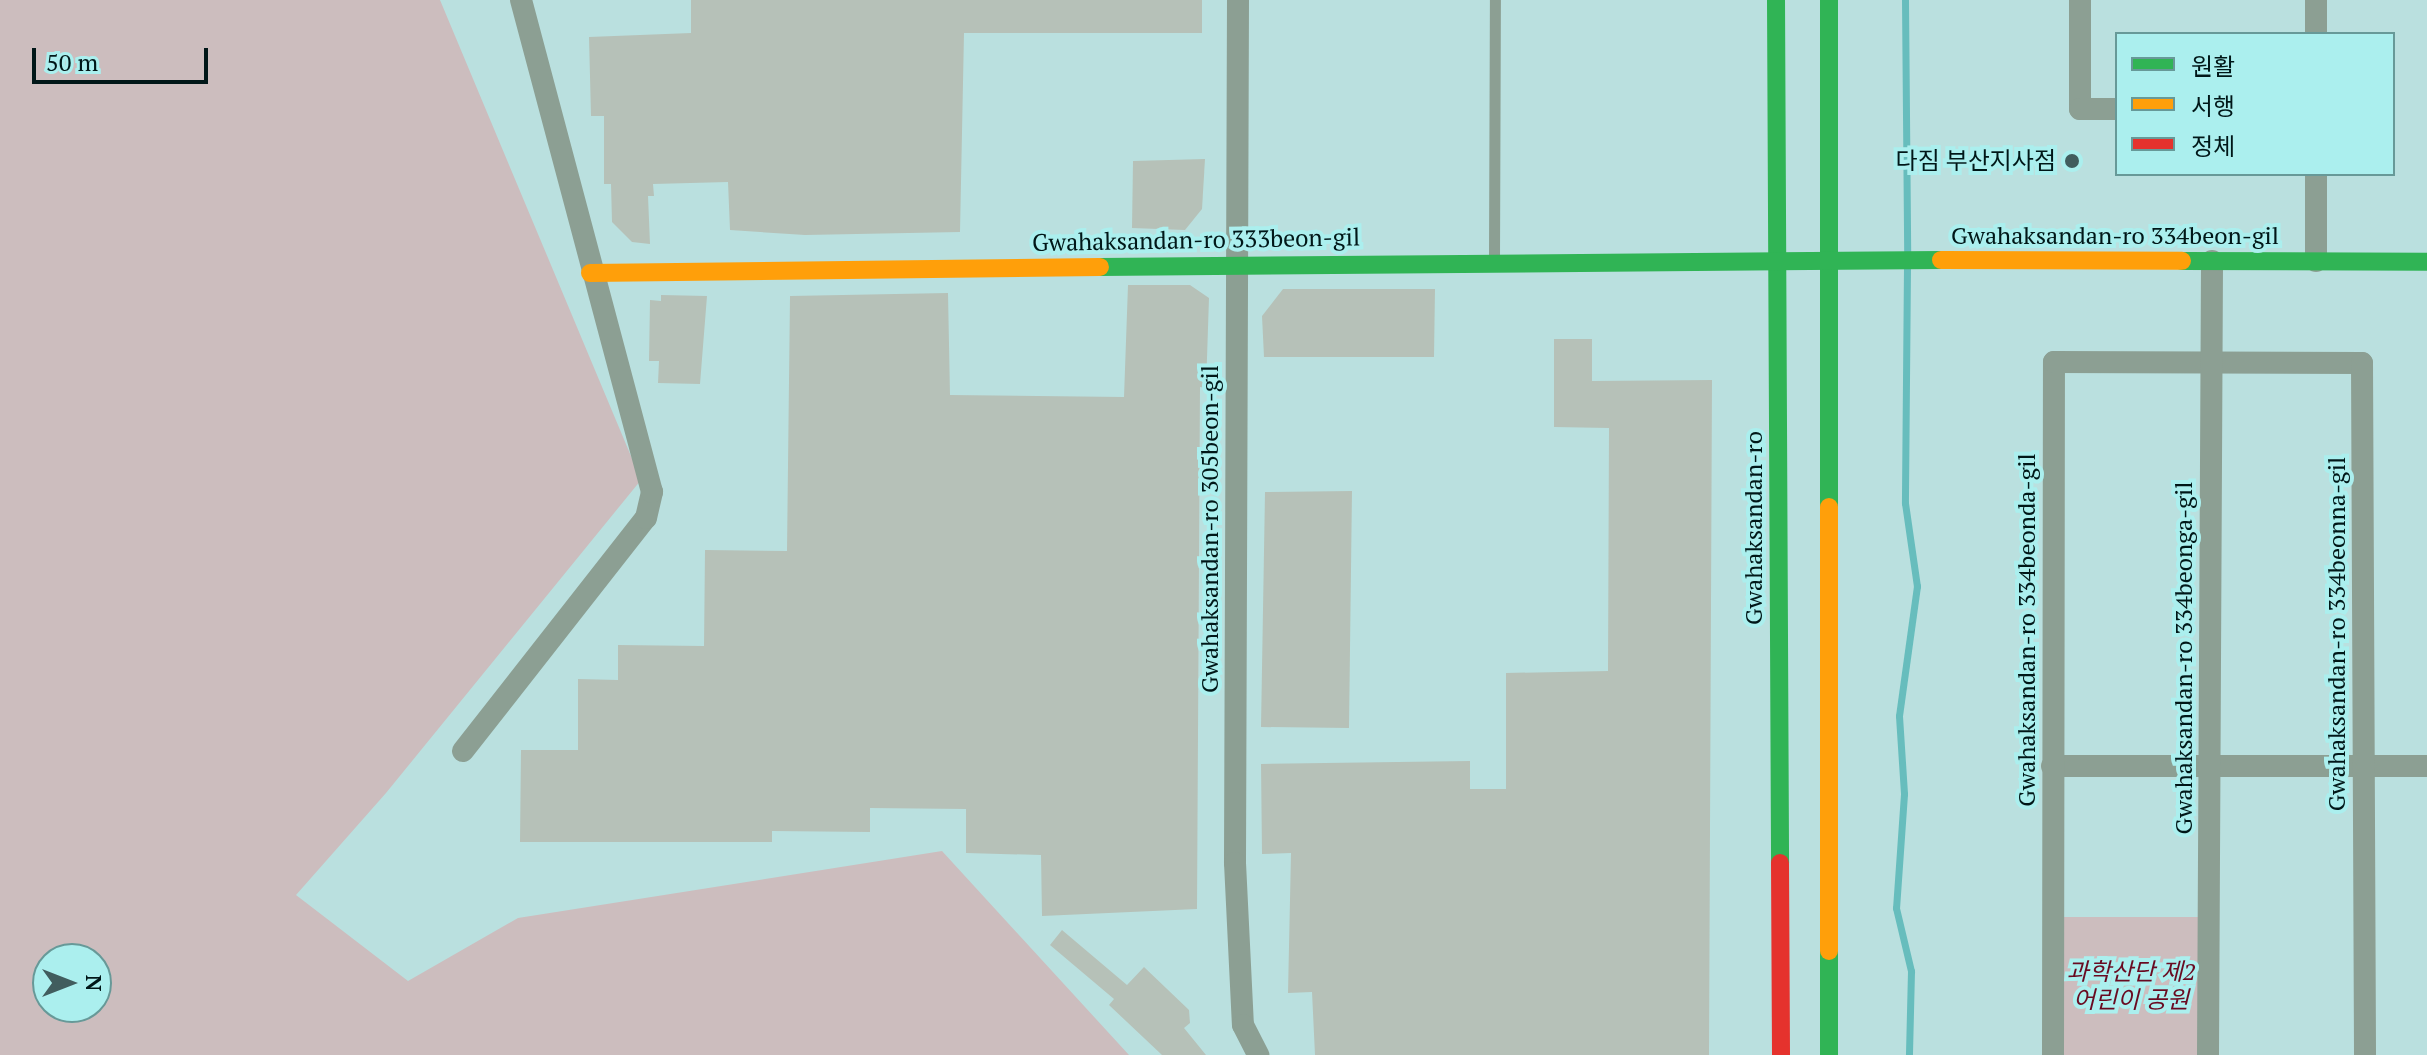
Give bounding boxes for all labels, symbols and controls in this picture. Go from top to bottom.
scale bar [36,32,212,82]
legend [2115,32,2395,176]
text: 50 m [46,46,98,78]
text: 원활 [2191,50,2235,82]
text: 서행 [2191,90,2235,122]
text: 정체 [2191,130,2235,162]
place label: 다짐 부산지사점 [1896,147,2056,175]
marker: 다짐 부산지사점 [2063,152,2081,170]
street label: Gwahaksandan-ro 334beon-gil [1951,222,2279,250]
street label: Gwahaksandan-ro 333beon-gil [1032,223,1360,257]
street label: Gwahaksandan-ro 305beon-gil [1196,365,1224,693]
street label: Gwahaksandan-ro [1740,431,1768,625]
street label: Gwahaksandan-ro 334beonda-gil [2013,453,2041,807]
street label: Gwahaksandan-ro 334beonna-gil [2323,457,2351,811]
street label: Gwahaksandan-ro 334beonga-gil [2170,482,2198,834]
north arrow [32,943,112,1023]
park label: 과학산단 제2 어린이 공원 [2067,958,2195,1014]
text: N [80,975,109,991]

